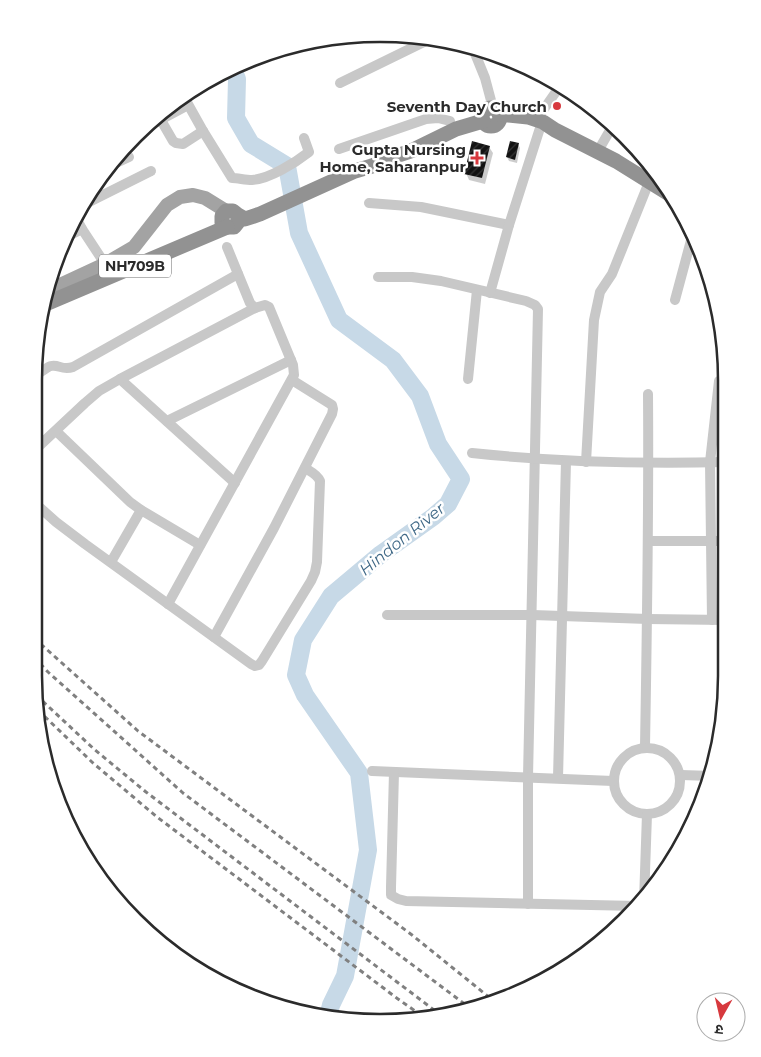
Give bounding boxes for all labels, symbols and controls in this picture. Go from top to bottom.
place label: Seventh Day Church [387,97,547,116]
marker: Seventh Day Church [551,100,563,112]
place label: Gupta Nursing Home, Saharanpur [320,140,467,176]
marker: Gupta Nursing Home, Saharanpur [470,151,484,165]
road number: NH709B [99,255,171,278]
water label: Hindon River [355,498,449,579]
north arrow [696,992,746,1042]
text: उ [713,1020,725,1039]

